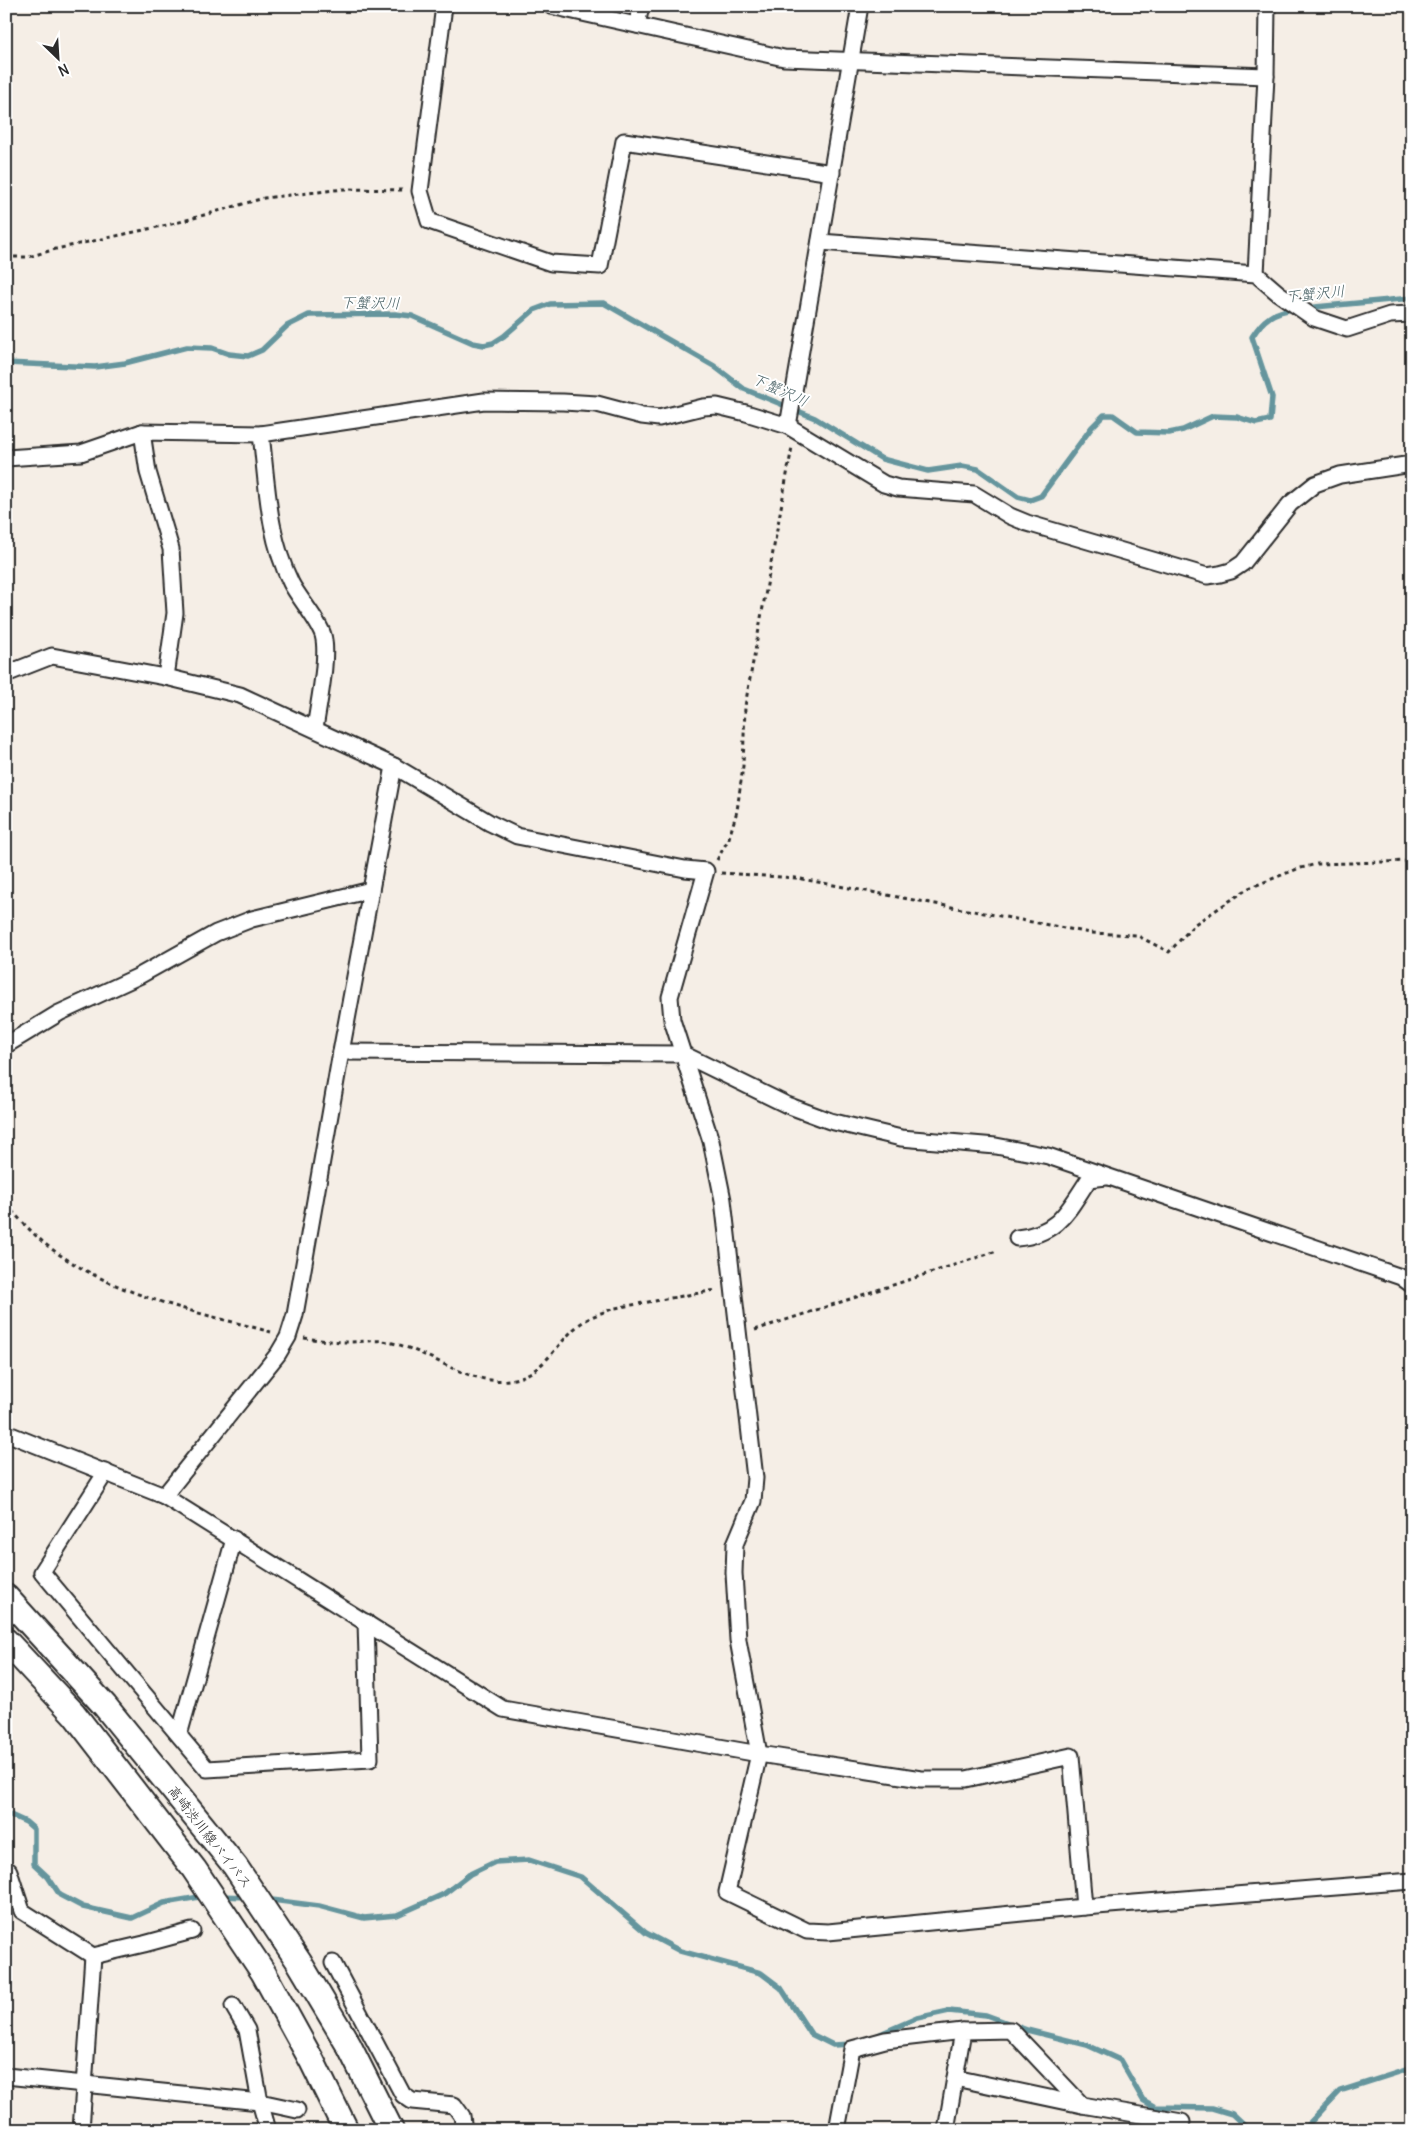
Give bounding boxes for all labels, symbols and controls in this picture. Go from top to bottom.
north arrow [32,32,82,82]
text: N [55,60,72,80]
water label: 下蟹沢川 [1284,281,1346,306]
water label: 下蟹沢川 [340,292,400,313]
water label: 下蟹沢川 [749,369,811,410]
street label: 高崎渋川線バイパス [164,1782,256,1892]

